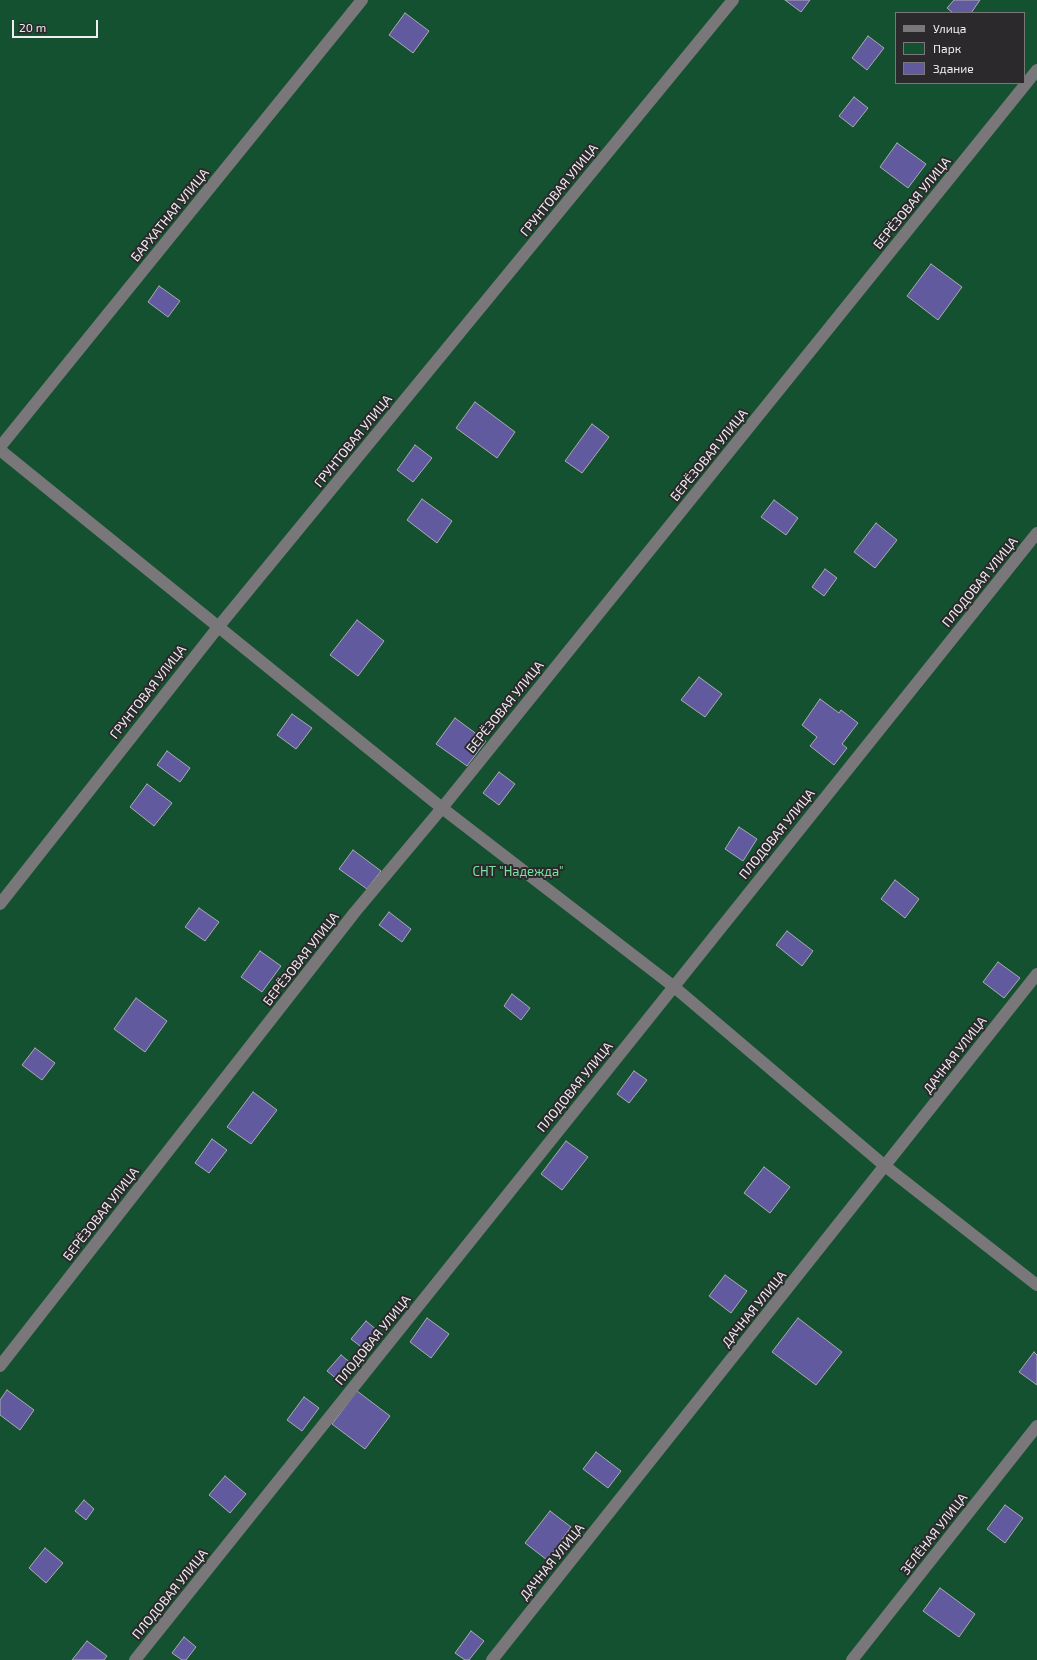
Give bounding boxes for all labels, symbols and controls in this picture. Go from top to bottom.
scale bar [14,12,100,38]
legend [895,12,1025,84]
text: 20 m [19,20,46,34]
text: Улица [933,21,966,35]
text: Парк [933,41,961,55]
text: Здание [933,61,974,75]
street label: ГРУНТОВАЯ УЛИЦА [517,141,601,239]
street label: БЕРЁЗОВАЯ УЛИЦА [870,154,954,252]
street label: БАРХАТНАЯ УЛИЦА [128,165,212,265]
street label: ГРУНТОВАЯ УЛИЦА [311,392,395,490]
street label: БЕРЁЗОВАЯ УЛИЦА [667,406,751,504]
street label: ПЛОДОВАЯ УЛИЦА [939,534,1021,630]
street label: ГРУНТОВАЯ УЛИЦА [107,642,189,742]
street label: БЕРЁЗОВАЯ УЛИЦА [463,658,547,756]
street label: ПЛОДОВАЯ УЛИЦА [736,786,818,882]
park label: СНТ "Надежда" [472,864,564,880]
street label: БЕРЁЗОВАЯ УЛИЦА [260,909,342,1009]
street label: ДАЧНАЯ УЛИЦА [920,1013,990,1097]
street label: ПЛОДОВАЯ УЛИЦА [534,1039,616,1135]
street label: БЕРЁЗОВАЯ УЛИЦА [60,1164,142,1264]
street label: ДАЧНАЯ УЛИЦА [718,1268,790,1350]
street label: ПЛОДОВАЯ УЛИЦА [332,1292,414,1388]
street label: ЗЕЛЁНАЯ УЛИЦА [897,1490,971,1578]
street label: ДАЧНАЯ УЛИЦА [516,1521,588,1603]
street label: ПЛОДОВАЯ УЛИЦА [129,1546,211,1642]

